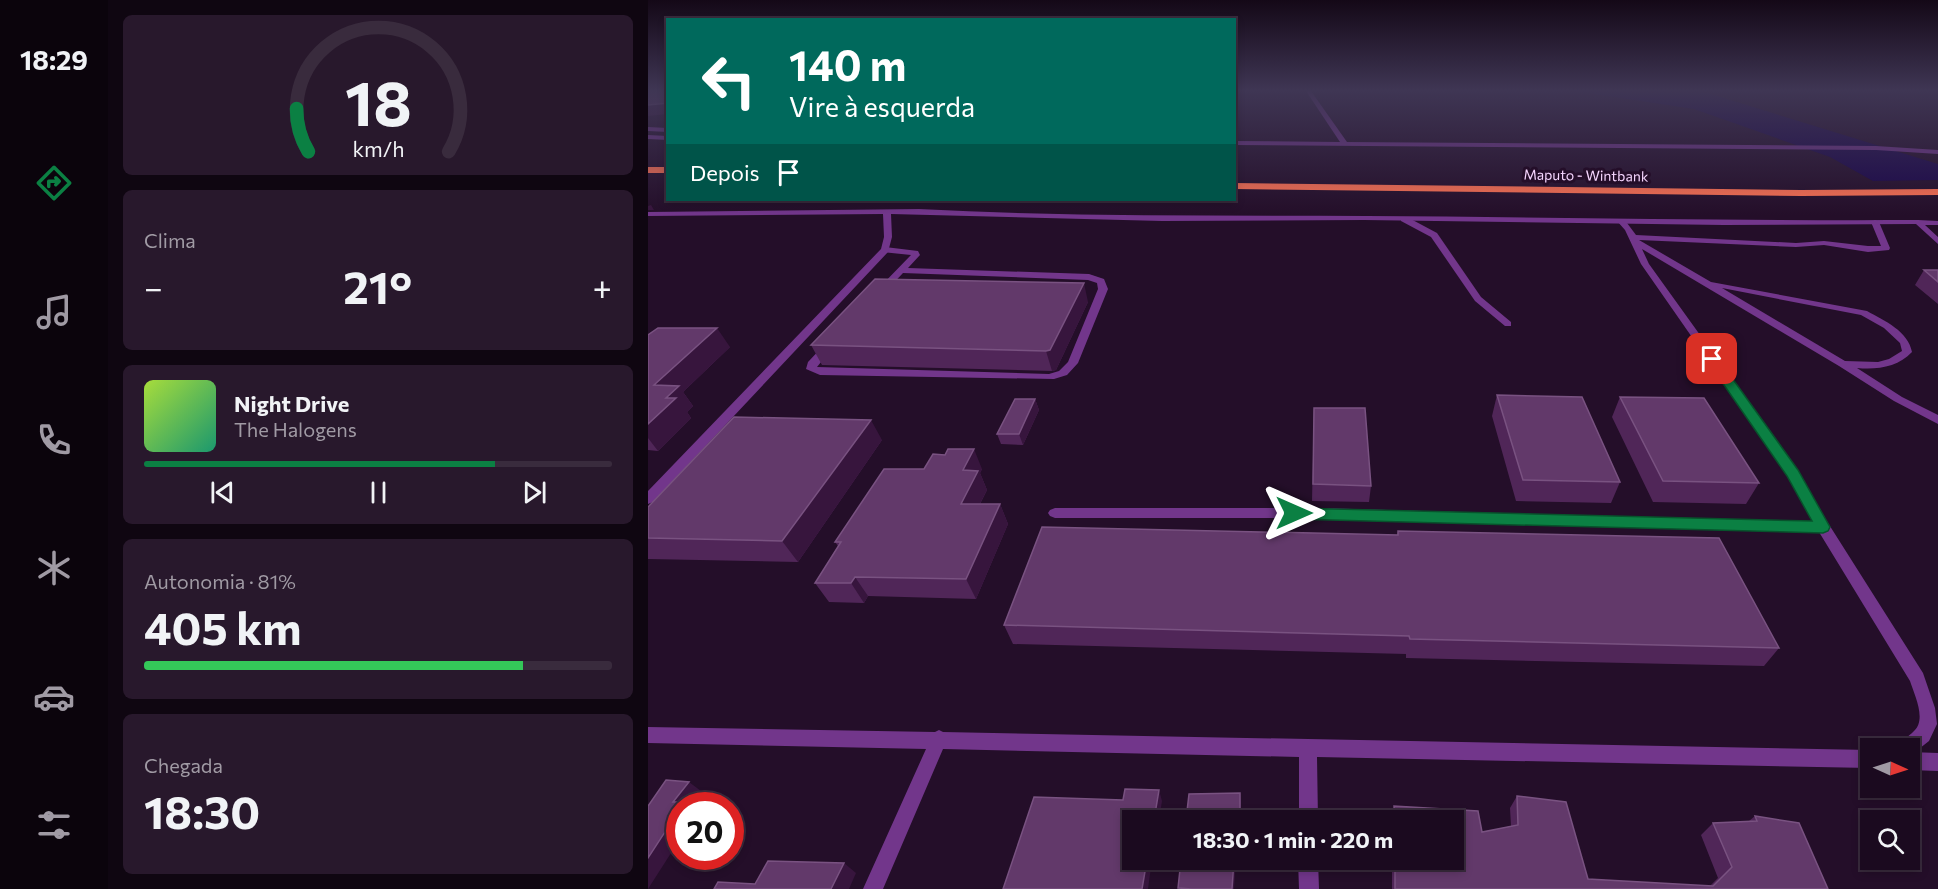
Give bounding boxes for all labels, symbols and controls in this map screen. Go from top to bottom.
text: 140 m [789,38,906,90]
icon: left [690,42,768,120]
text: 18:29 [20,43,88,76]
text: 18 [345,63,411,139]
text: Vire à esquerda [789,90,975,123]
text: km/h [352,135,404,161]
icon: arrive [772,156,805,189]
text: Depois [690,159,760,186]
icon: directions [33,162,75,204]
street label: Maputo - Wintbank [1523,165,1649,185]
text: Clima [144,228,196,252]
text: 21° [343,258,412,313]
text: − [144,266,163,307]
text: + [593,266,612,307]
icon: music [33,291,75,333]
pin [1686,333,1737,384]
icon: arrive [1695,342,1728,375]
text: Night Drive [234,390,349,417]
text: The Halogens [234,417,357,441]
icon: phone [33,419,75,461]
icon: previous [206,476,239,509]
icon: pause [362,476,395,509]
icon: next [518,476,551,509]
position arrow [1262,481,1326,545]
icon: climate [33,547,75,589]
text: Autonomia · 81% [144,569,296,593]
text: 405 km [144,599,301,654]
icon: car [33,676,75,718]
north arrow [1860,738,1920,798]
map controls [1860,738,1920,870]
text: Chegada [144,753,223,777]
text: 18:30 [144,783,260,838]
speed limit sign: 20 [666,792,744,870]
icon: filters [33,804,75,846]
button: search [1860,810,1920,870]
text: 18:30 · 1 min · 220 m [1193,826,1393,853]

